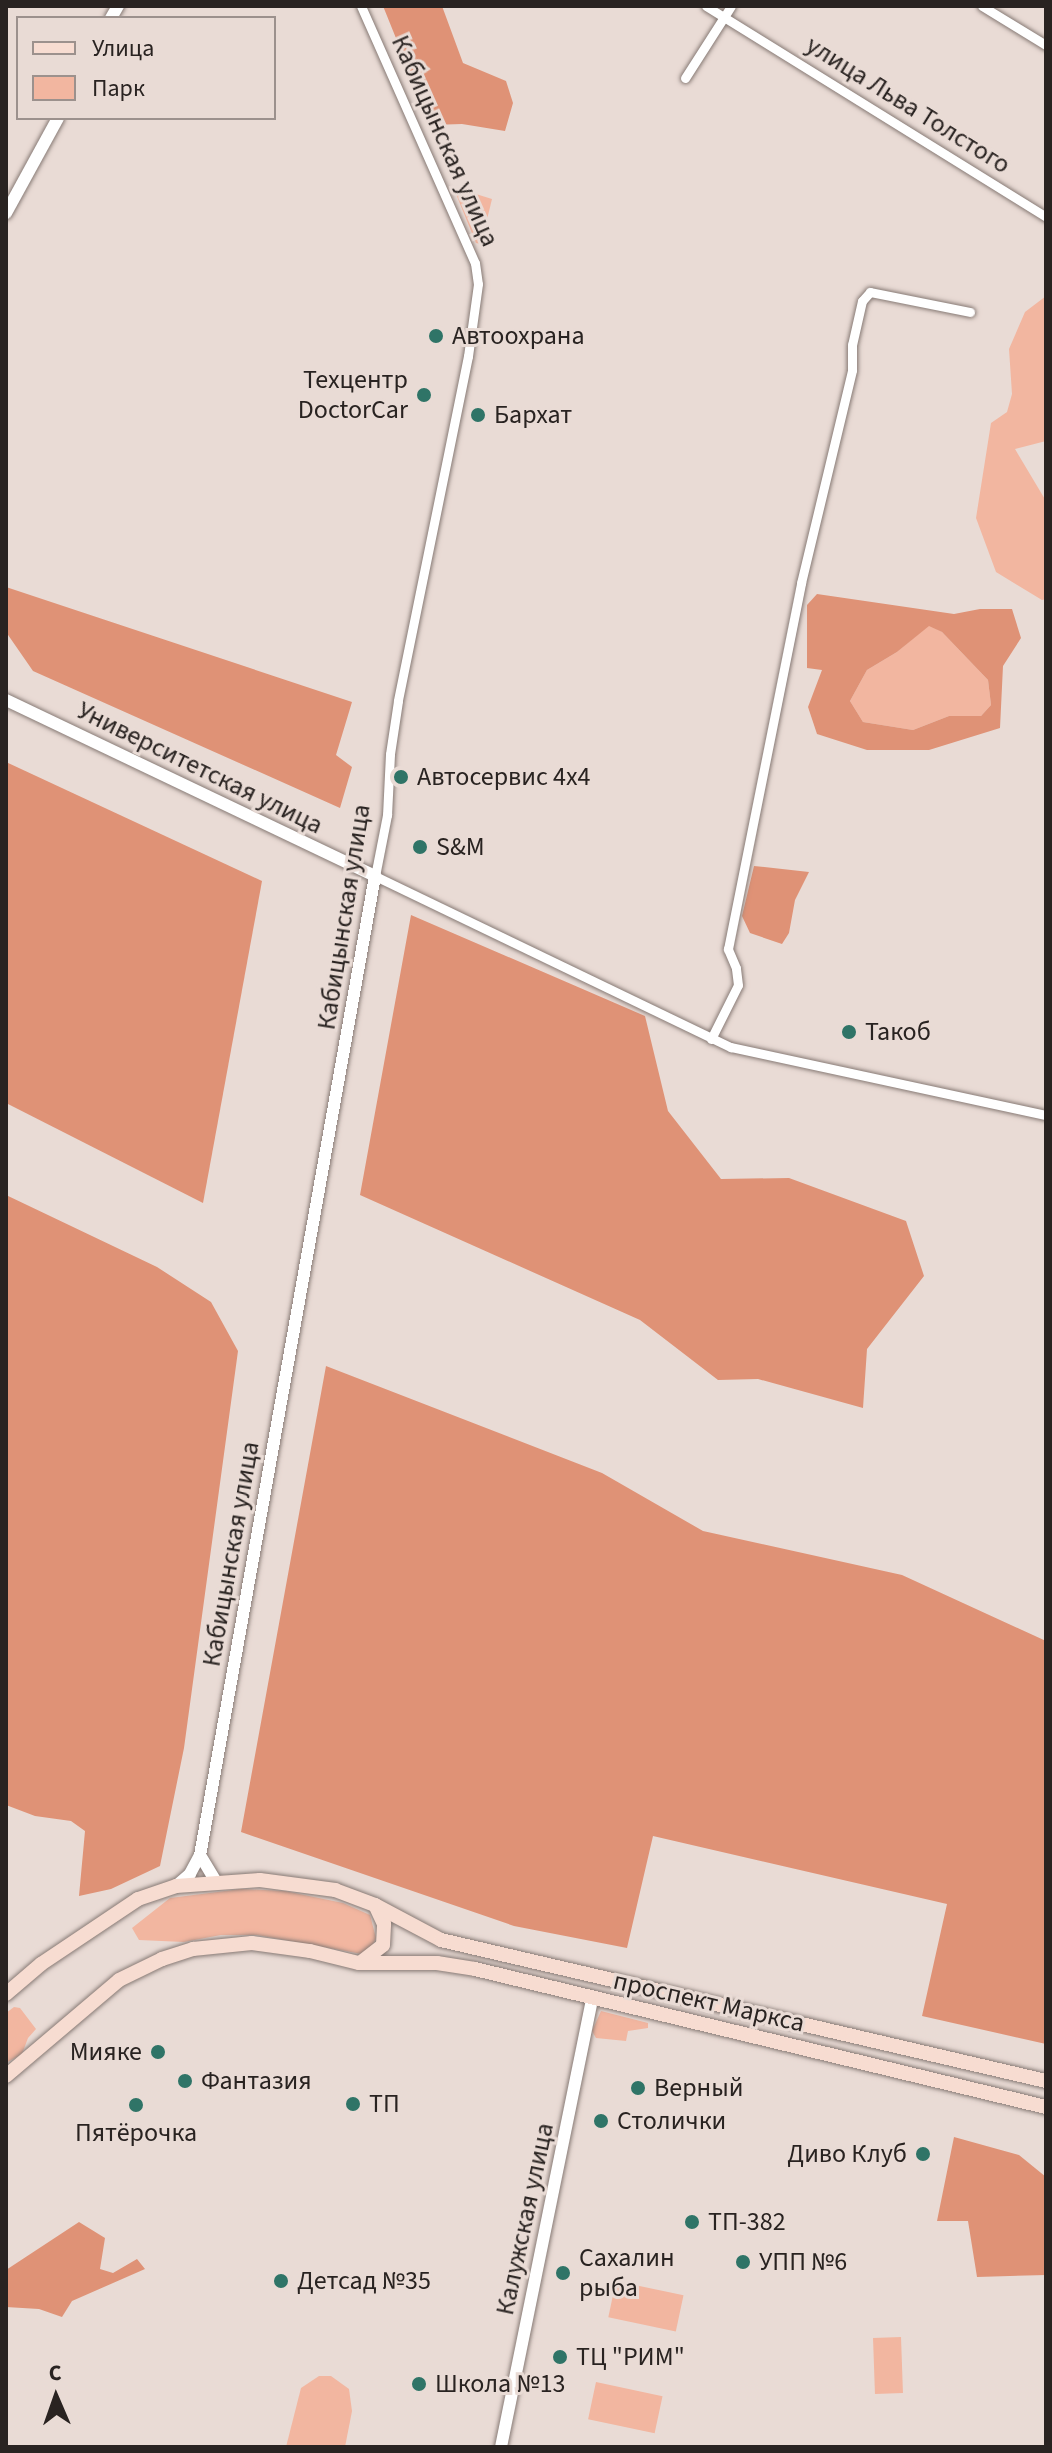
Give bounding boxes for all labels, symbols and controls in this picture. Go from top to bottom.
legend [16,16,276,120]
street label: улица Льва Толстого [800,29,1016,181]
text: Улица [92,31,154,66]
street label: Кабицынская улица [384,31,506,251]
text: Парк [92,71,145,106]
place label: Автоохрана [452,320,585,352]
marker: Автоохрана [427,327,445,345]
place label: Техцентр DoctorCar [298,364,408,426]
marker: Техцентр DoctorCar [415,386,433,404]
place label: Бархат [494,399,572,431]
marker: Бархат [469,406,487,424]
street label: Университетская улица [72,695,328,841]
place label: Автосервис 4х4 [417,761,590,793]
marker: Автосервис 4х4 [392,768,410,786]
street label: Кабицынская улица [311,802,377,1032]
place label: S&M [436,831,485,863]
marker: S&M [411,838,429,856]
place label: Такоб [865,1016,931,1048]
marker: Такоб [840,1023,858,1041]
street label: Кабицынская улица [196,1439,266,1669]
street label: проспект Маркса [610,1965,808,2039]
place label: Мияке [70,2036,142,2068]
marker: Мияке [149,2043,167,2061]
place label: Фантазия [201,2065,312,2097]
marker: Фантазия [176,2072,194,2090]
place label: Верный [654,2072,743,2104]
marker: Верный [629,2079,647,2097]
place label: ТП [369,2088,400,2120]
marker: ТП [344,2095,362,2113]
marker: Пятёрочка [127,2096,145,2114]
place label: Столички [617,2105,726,2137]
marker: Столички [592,2112,610,2130]
place label: Пятёрочка [75,2117,197,2149]
street label: Калужская улица [489,2120,561,2318]
place label: Диво Клуб [787,2138,907,2170]
marker: Диво Клуб [914,2145,932,2163]
place label: ТП-382 [708,2206,786,2238]
marker: ТП-382 [683,2213,701,2231]
place label: Сахалин рыба [579,2242,674,2304]
place label: УПП №6 [759,2246,847,2278]
marker: УПП №6 [734,2253,752,2271]
marker: Сахалин рыба [554,2264,572,2282]
place label: Детсад №35 [297,2265,431,2297]
marker: Детсад №35 [272,2272,290,2290]
place label: ТЦ "РИМ" [576,2341,685,2373]
marker: ТЦ "РИМ" [551,2348,569,2366]
north arrow [16,2357,96,2437]
text: С [48,2357,62,2389]
place label: Школа №13 [435,2368,565,2400]
marker: Школа №13 [410,2375,428,2393]

